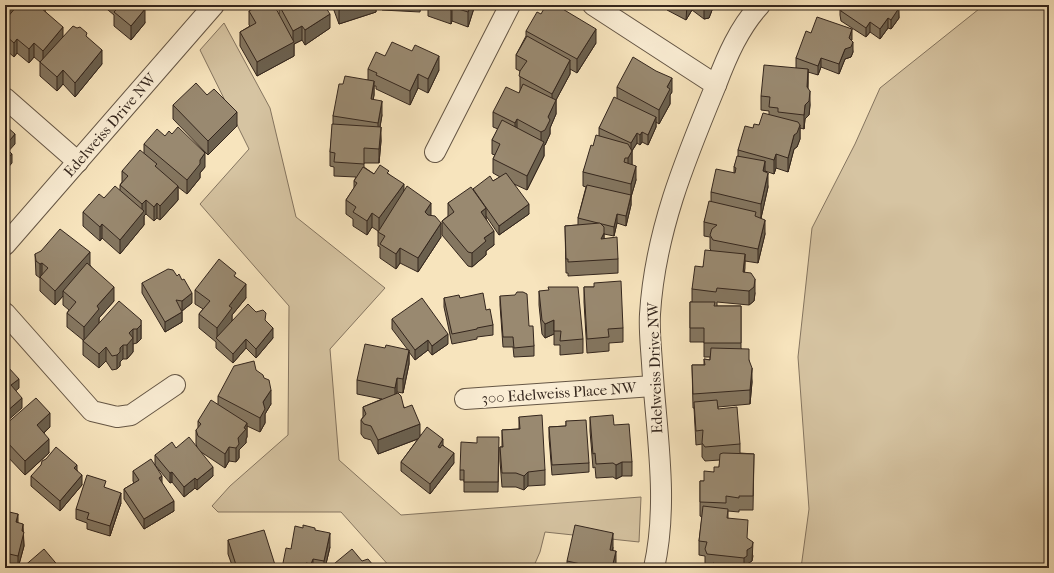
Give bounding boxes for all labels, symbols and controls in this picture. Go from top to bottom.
street label: Edelweiss Drive NW [60,68,161,181]
street label: Edelweiss Drive NW [644,301,666,434]
street label: 300 Edelweiss Place NW [481,379,638,407]

